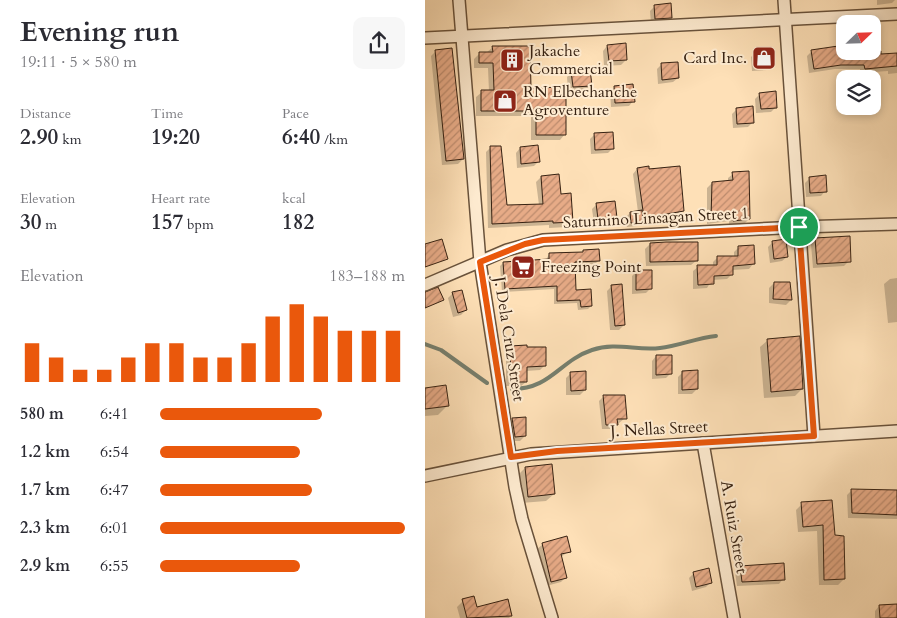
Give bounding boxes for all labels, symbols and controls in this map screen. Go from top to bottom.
text: Evening run [20,13,179,51]
north arrow [836,15,881,60]
map controls [836,15,881,115]
button: share [353,17,405,69]
place label: Jakache Commercial [527,40,613,80]
shop icon: Card Inc. [751,45,777,71]
building icon: Jakache Commercial [499,47,525,73]
place label: Card Inc. [683,47,747,69]
text: 19:11 · 5 × 580 m [20,51,137,73]
button: layers [836,70,881,115]
place label: RN Elbechanche Agroventure [523,81,637,121]
shop icon: RN Elbechanche Agroventure [492,88,518,114]
text: Distance [20,104,71,123]
text: Time [151,104,183,123]
text: Pace [282,104,309,123]
text: 2.90 [20,123,58,152]
text: 19:20 [151,123,200,152]
text: 6:40 [282,123,320,152]
text: km [58,130,81,149]
text: /km [320,130,348,149]
text: Elevation [20,189,76,208]
text: Heart rate [151,189,210,208]
text: kcal [282,189,306,208]
street label: Saturnino Linsagan Street 1 [563,202,749,234]
pin [778,206,820,248]
text: 30 [20,208,42,237]
text: 157 [151,208,183,237]
text: 182 [282,208,314,237]
icon: arrive [785,213,813,241]
text: m [42,215,57,234]
text: bpm [183,215,214,234]
supermarket icon: Freezing Point [510,254,536,280]
place label: Freezing Point [541,256,641,278]
text: Elevation [20,265,84,287]
text: 183–188 m [329,265,405,287]
street label: J. Dela Cruz Street [488,273,530,403]
text: 580 m [20,403,64,425]
text: 6:41 [100,403,129,425]
street label: J. Nellas Street [608,415,708,443]
text: 1.2 km [20,441,70,463]
text: 6:54 [100,441,129,463]
text: 1.7 km [20,479,70,501]
text: 6:47 [100,479,129,501]
street label: A. Ruiz Street [715,479,753,575]
text: 2.3 km [20,517,70,539]
text: 6:01 [100,517,129,539]
text: 2.9 km [20,555,70,577]
text: 6:55 [100,555,129,577]

